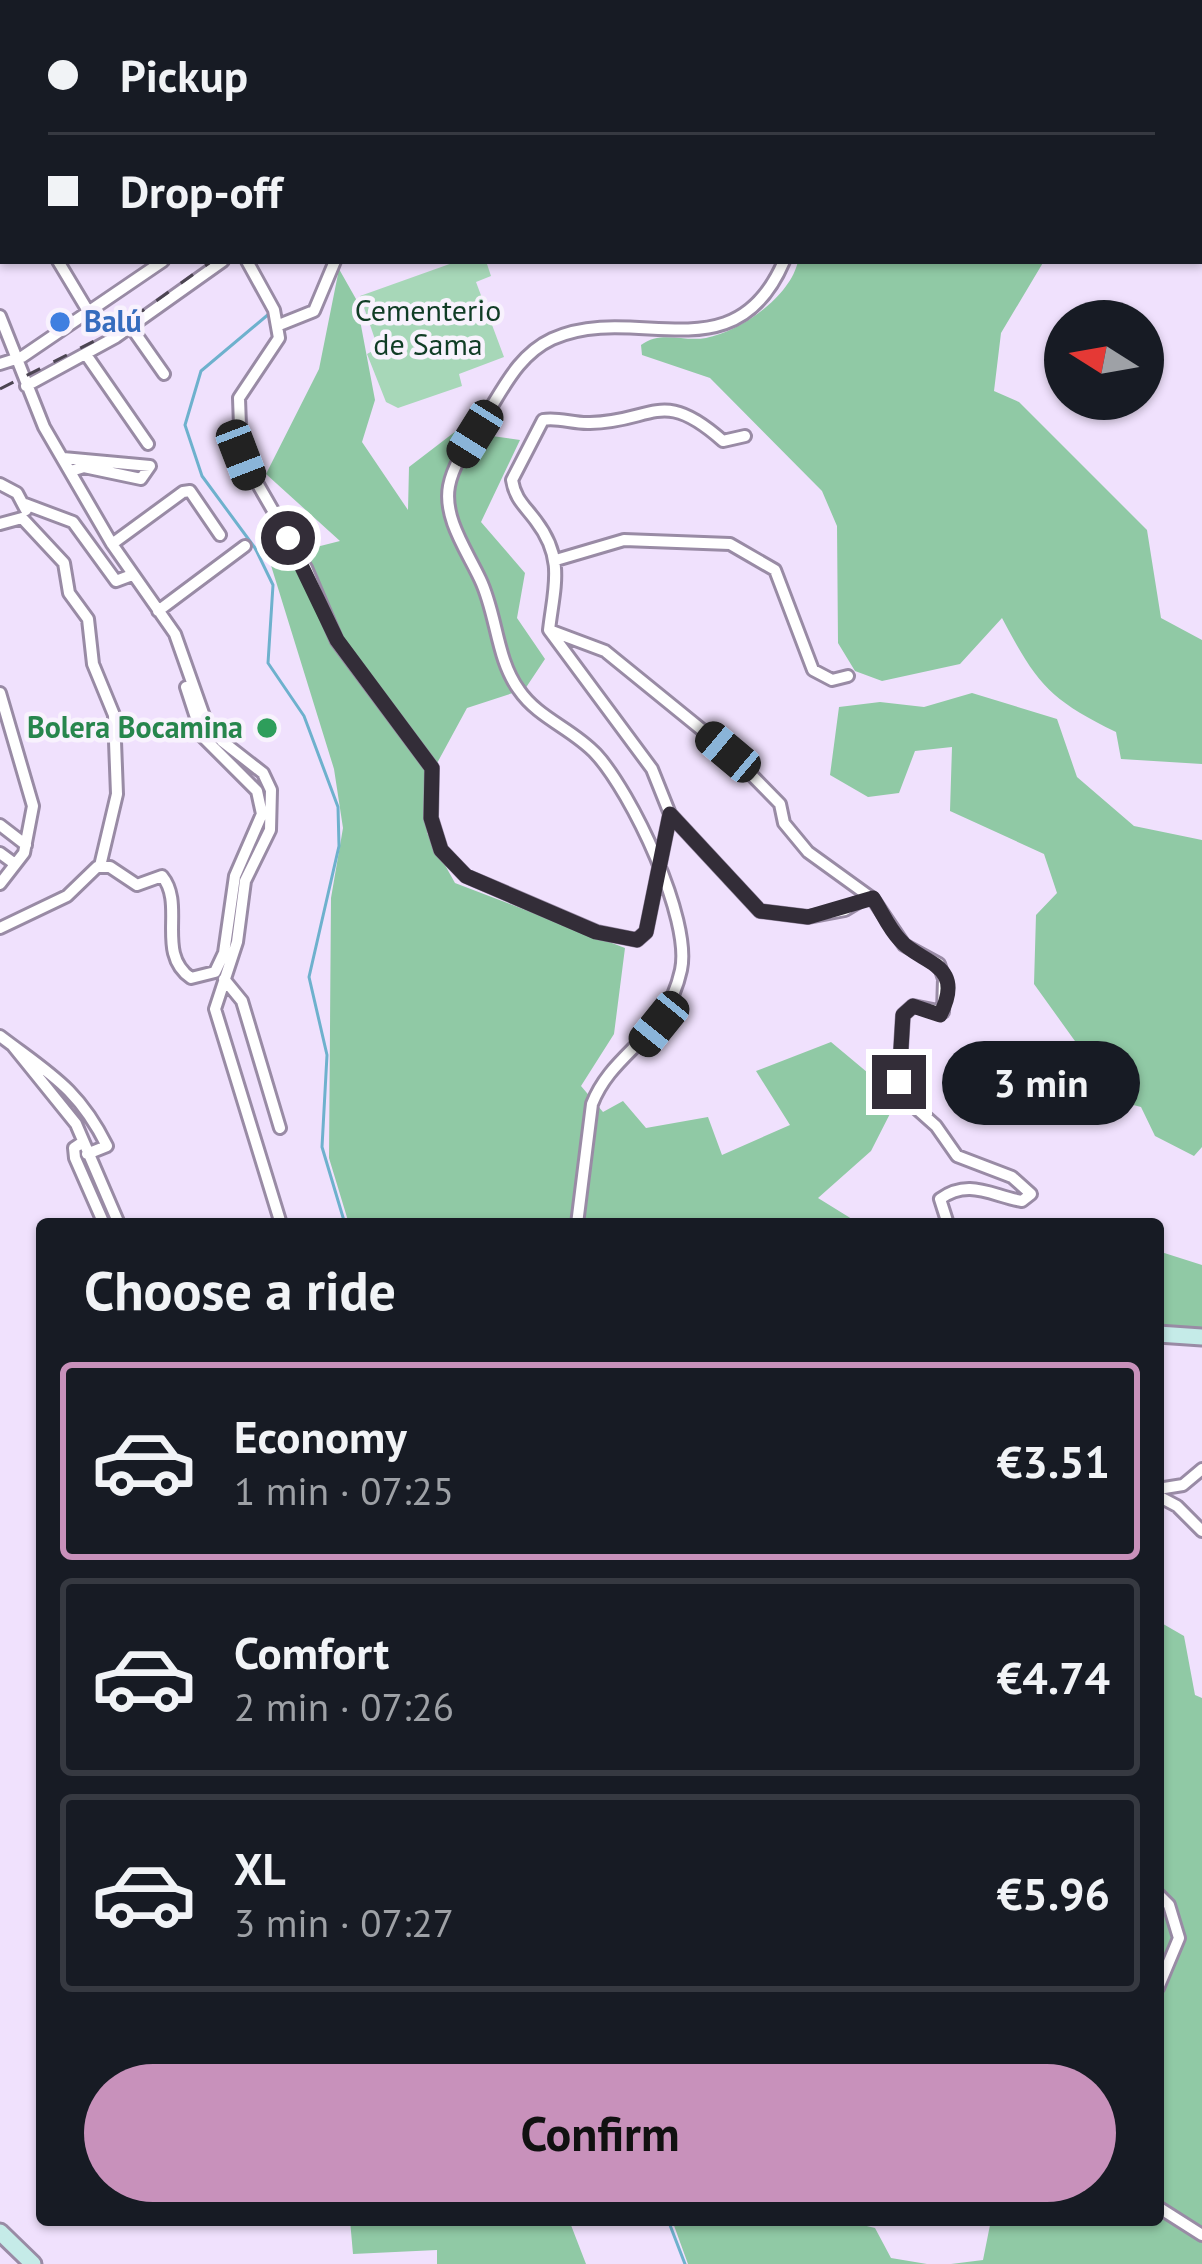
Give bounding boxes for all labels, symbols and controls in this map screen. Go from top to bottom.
text: Pickup [120,46,248,104]
text: Drop-off [120,162,282,220]
park label: Cementerio de Sama [355,290,501,363]
north arrow [1044,300,1164,420]
map controls [1044,300,1164,420]
place label: Balú [84,301,142,340]
marker: Balú [47,309,73,335]
car [441,394,509,474]
car [211,415,271,495]
route start [261,511,315,565]
place label: Bolera Bocamina [27,707,243,746]
marker: Bolera Bocamina [254,715,280,741]
car [689,715,767,789]
car [622,985,696,1063]
callout: 3 min [941,1040,1139,1124]
route end [872,1055,926,1109]
text: 3 min [993,1057,1089,1108]
text: Choose a ride [84,1255,396,1325]
icon: car [90,1407,198,1515]
text: Economy [234,1407,407,1465]
text: €3.51 [997,1432,1110,1490]
text: 1 min · 07:25 [234,1465,454,1516]
icon: car [90,1623,198,1731]
text: Comfort [234,1623,389,1681]
text: €4.74 [997,1648,1110,1706]
text: 2 min · 07:26 [234,1681,454,1732]
icon: car [90,1839,198,1947]
text: XL [234,1839,286,1897]
text: €5.96 [997,1864,1110,1922]
text: 3 min · 07:27 [234,1897,454,1948]
button: Confirm [84,2064,1116,2202]

